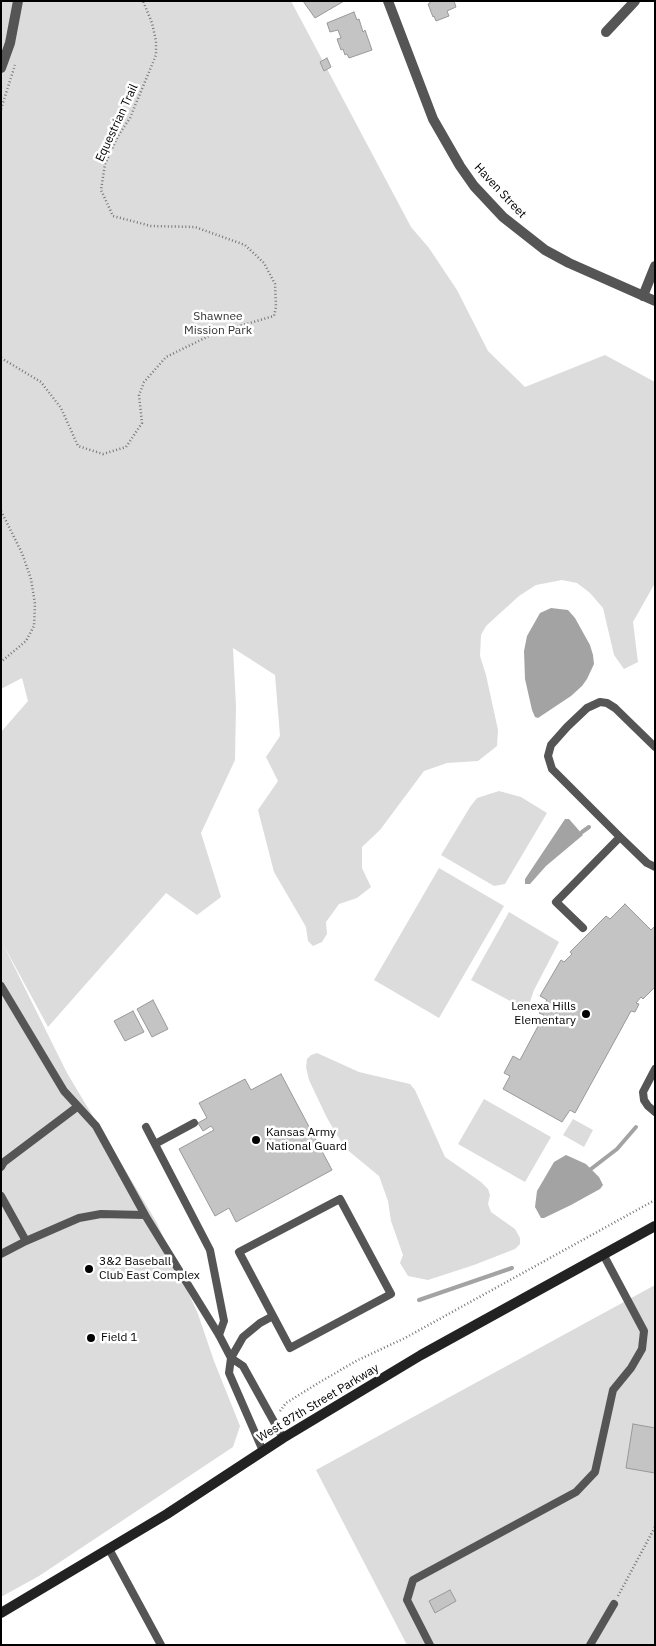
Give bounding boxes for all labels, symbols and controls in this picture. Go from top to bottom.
street label: Equestrian Trail [93,82,141,164]
street label: Haven Street [471,161,529,221]
park label: Shawnee Mission Park [184,310,252,338]
place label: Lenexa Hills Elementary [511,1000,576,1028]
marker: Lenexa Hills Elementary [580,1008,592,1020]
place label: Kansas Army National Guard [266,1126,347,1154]
marker: Kansas Army National Guard [250,1134,262,1146]
place label: 3&2 Baseball Club East Complex [99,1255,200,1283]
marker: 3&2 Baseball Club East Complex [83,1263,95,1275]
place label: Field 1 [101,1331,138,1345]
marker: Field 1 [85,1332,97,1344]
street label: West 87th Street Parkway [254,1361,382,1445]

